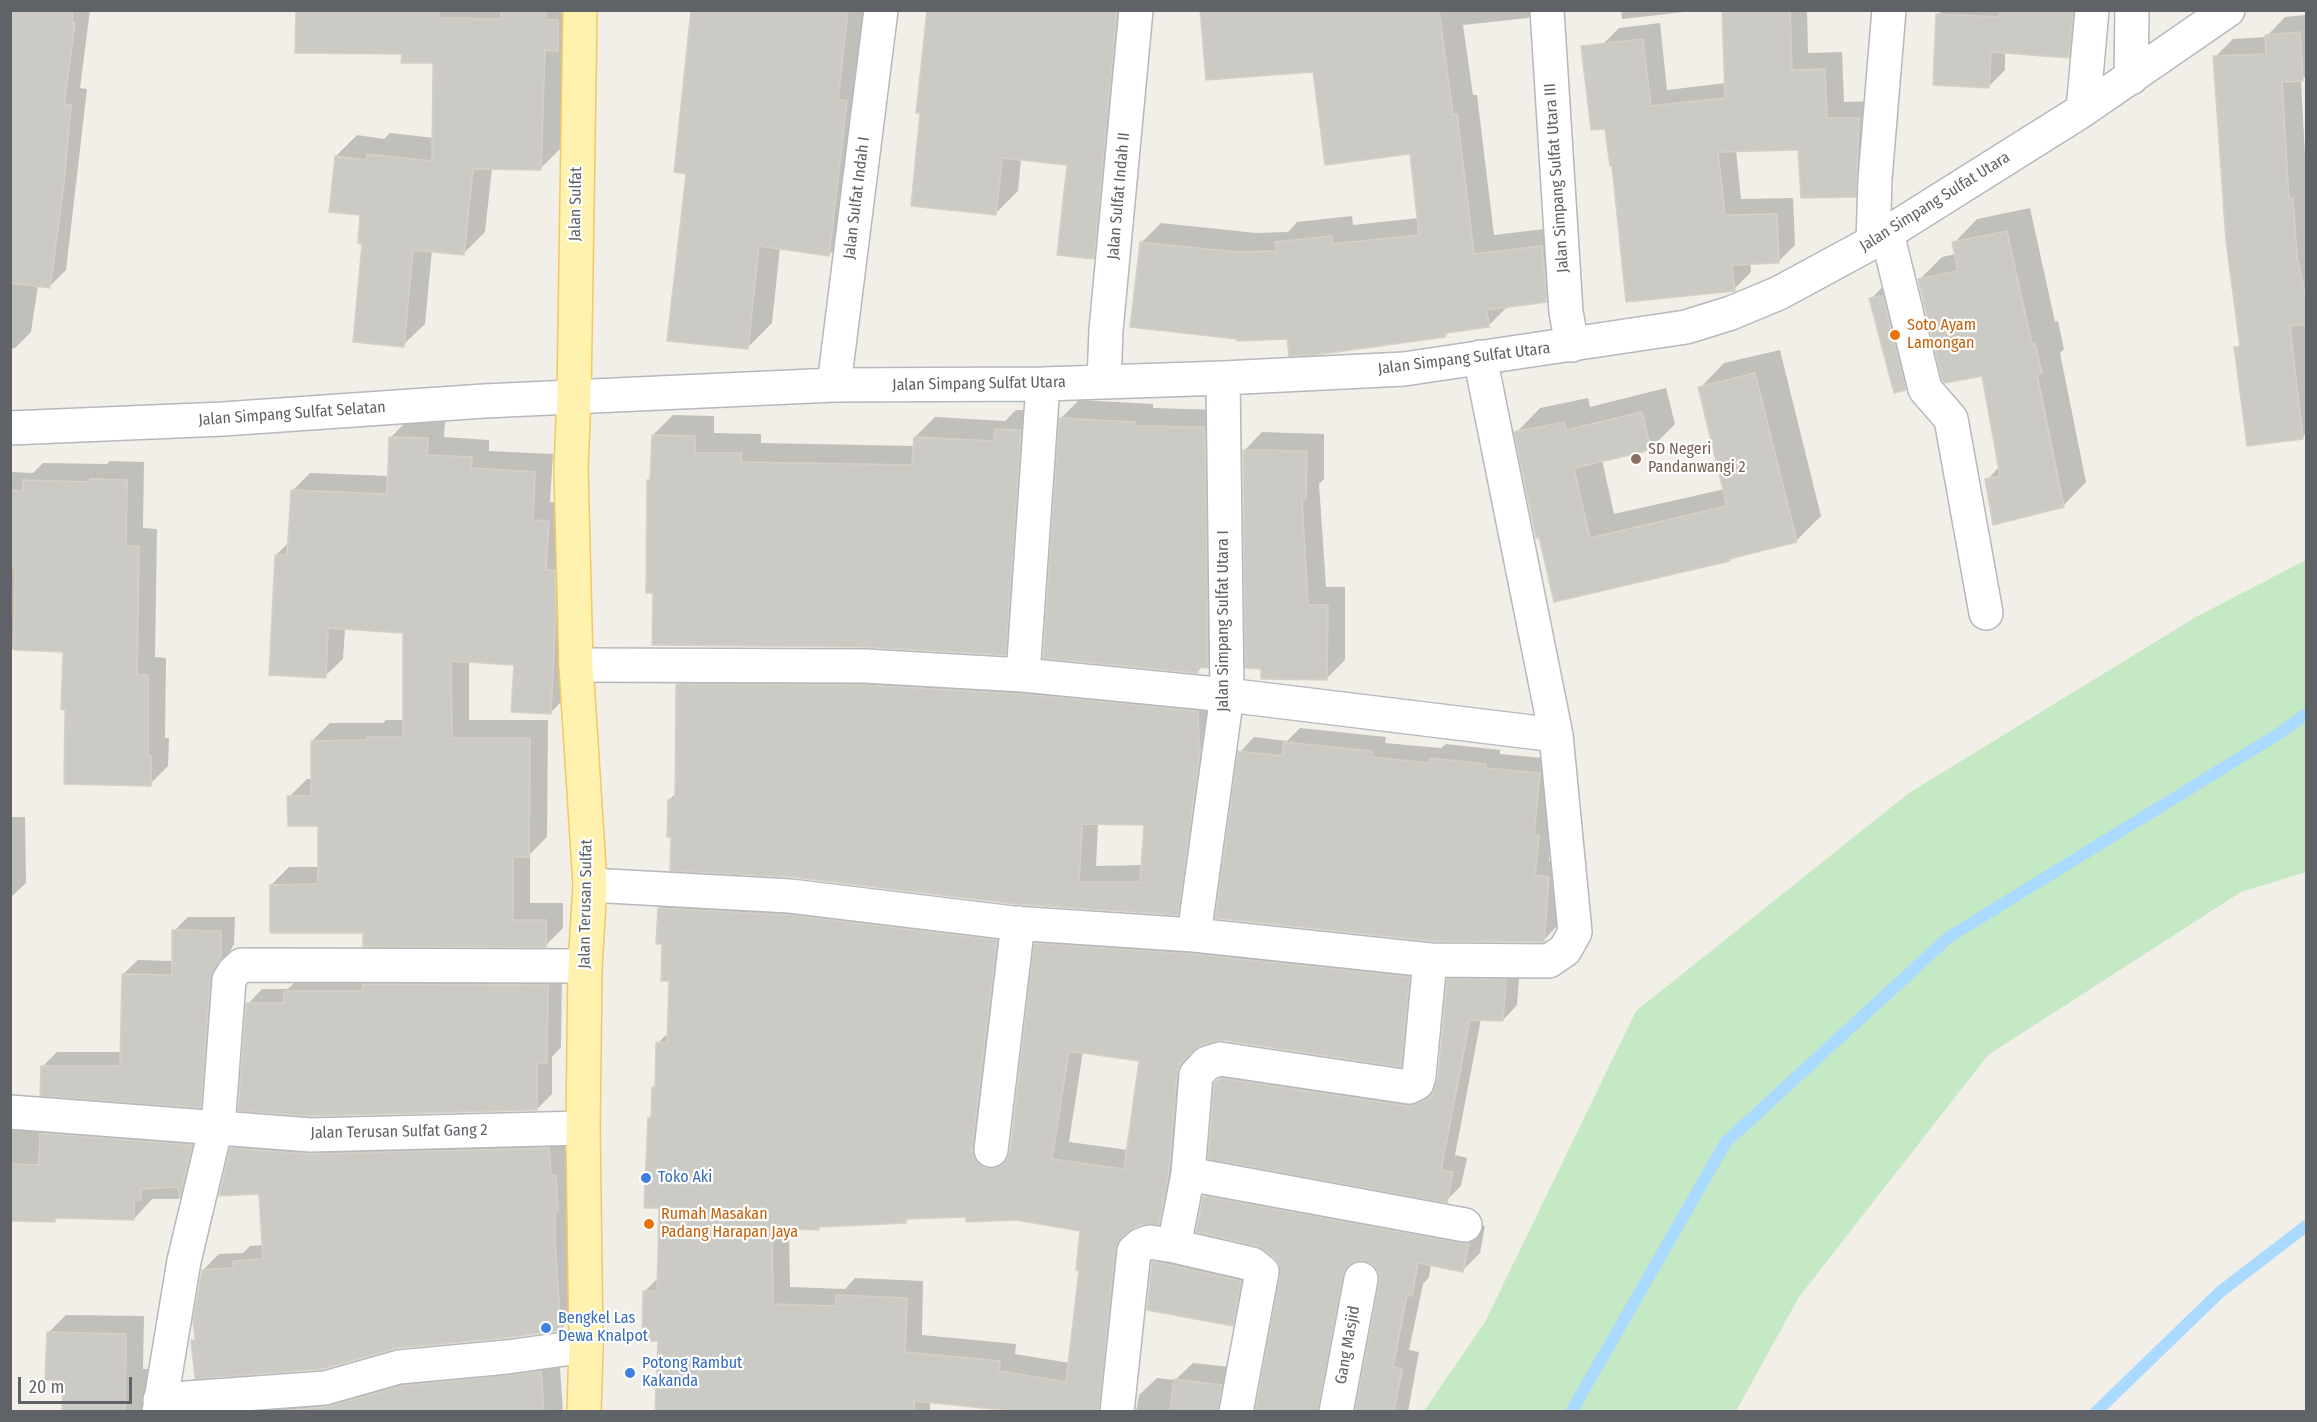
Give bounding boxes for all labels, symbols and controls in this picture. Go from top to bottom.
street label: Jalan Simpang Sulfat Utara III [1541,83,1573,273]
street label: Jalan Sulfat Indah II [1104,132,1134,260]
street label: Jalan Sulfat Indah I [840,136,874,260]
street label: Jalan Simpang Sulfat Utara [1856,148,2014,256]
street label: Jalan Sulfat [566,167,586,241]
place label: Soto Ayam Lamongan [1907,316,1976,354]
marker: Soto Ayam Lamongan [1888,328,1902,342]
street label: Jalan Simpang Sulfat Utara [1377,339,1551,379]
street label: Jalan Simpang Sulfat Utara [892,373,1066,395]
street label: Jalan Simpang Sulfat Selatan [198,398,386,430]
place label: SD Negeri Pandanwangi 2 [1648,440,1746,478]
marker: SD Negeri Pandanwangi 2 [1629,452,1643,466]
street label: Jalan Simpang Sulfat Utara I [1214,530,1234,712]
street label: Jalan Terusan Sulfat [575,839,597,969]
street label: Jalan Terusan Sulfat Gang 2 [310,1121,488,1143]
place label: Toko Aki [658,1168,712,1188]
marker: Toko Aki [639,1171,653,1185]
place label: Rumah Masakan Padang Harapan Jaya [661,1205,798,1243]
marker: Rumah Masakan Padang Harapan Jaya [642,1217,656,1231]
street label: Gang Masjid [1332,1304,1364,1386]
place label: Bengkel Las Dewa Knalpot [558,1309,648,1347]
marker: Bengkel Las Dewa Knalpot [539,1321,553,1335]
place label: Potong Rambut Kakanda [642,1354,742,1392]
scale bar [21,1365,135,1403]
marker: Potong Rambut Kakanda [623,1366,637,1380]
text: 20 m [29,1376,64,1398]

